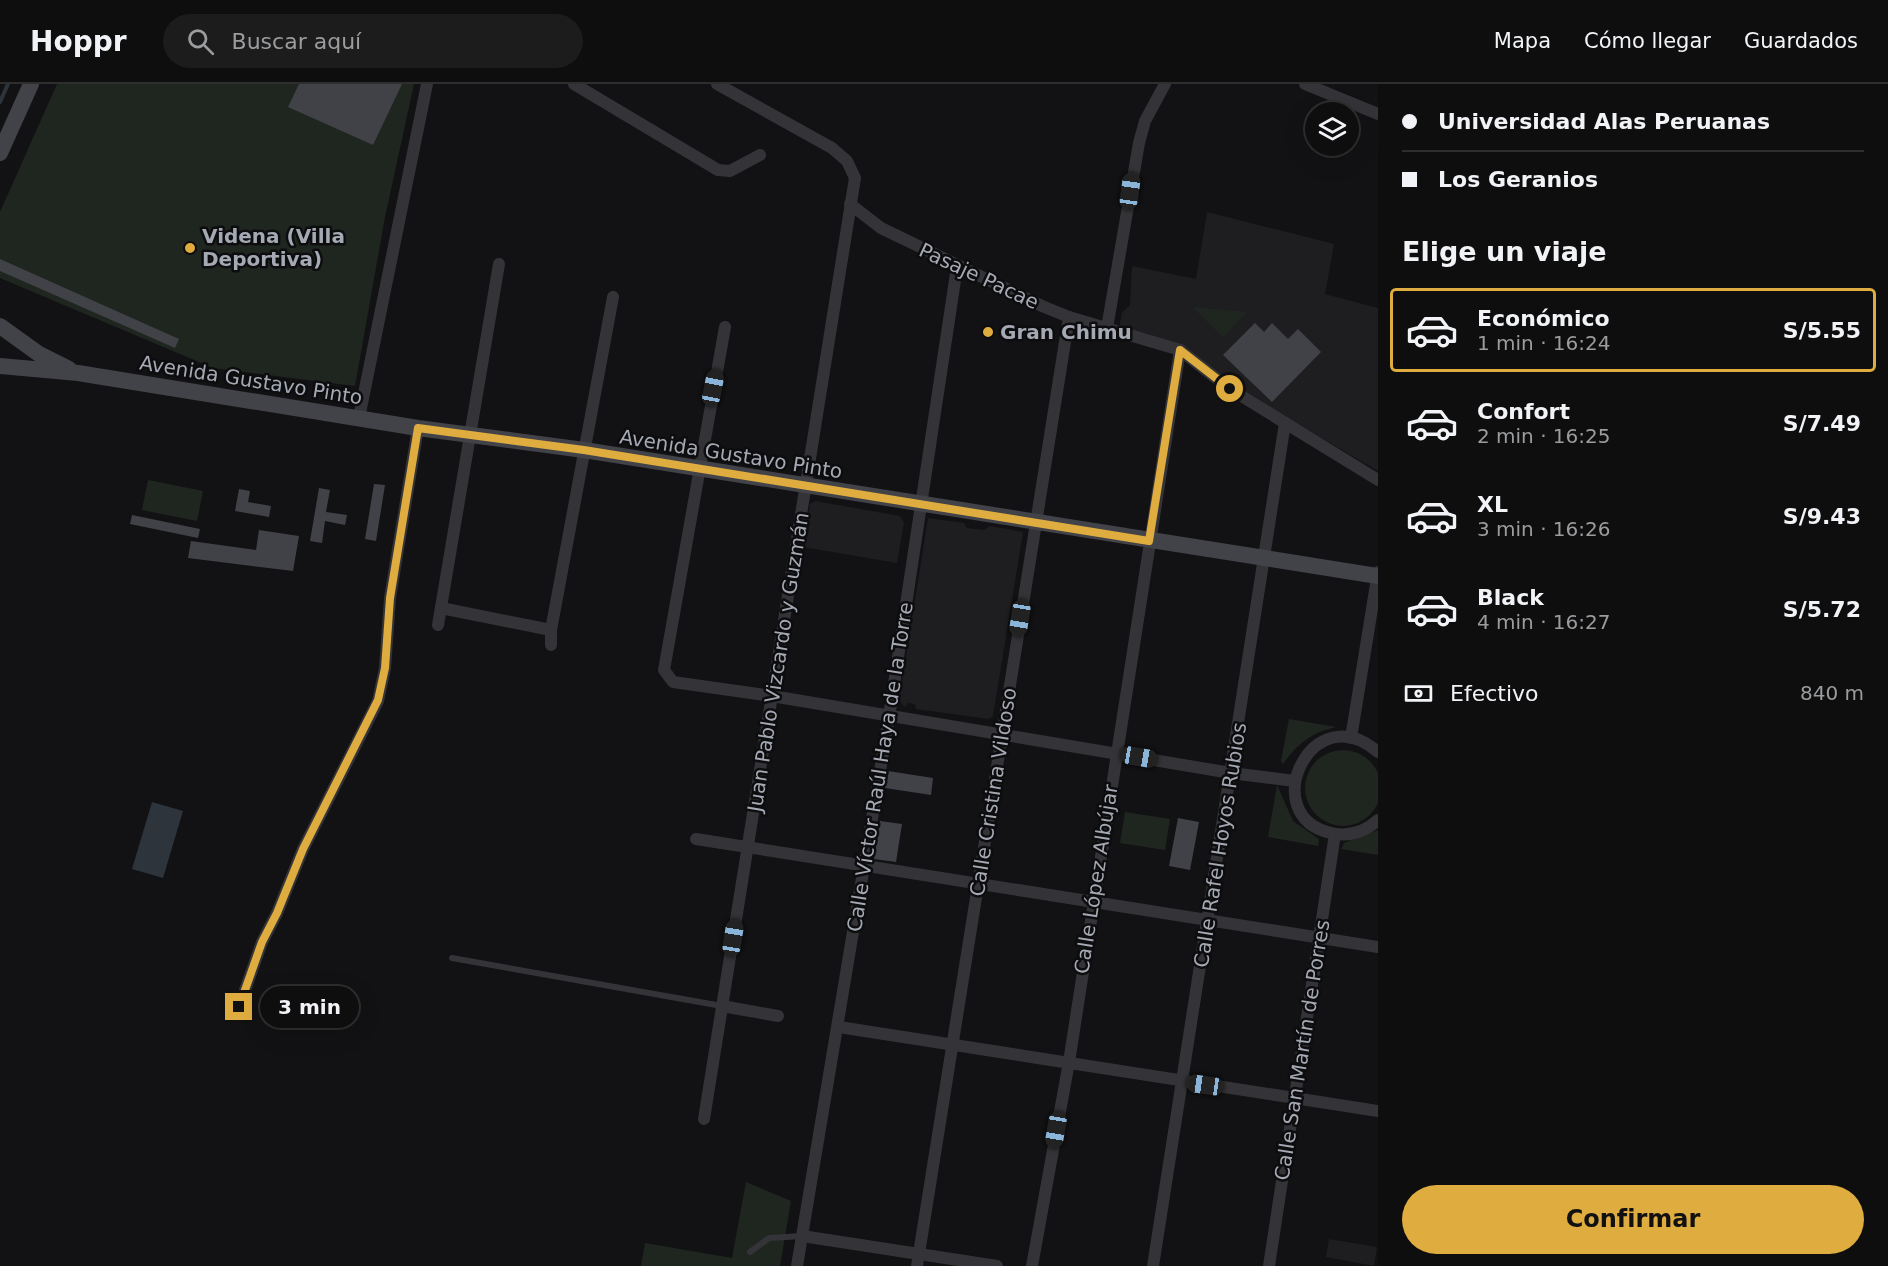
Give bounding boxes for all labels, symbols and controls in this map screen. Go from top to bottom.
search box [163,14,583,68]
text: Hoppr [30,25,127,58]
icon: search [184,25,217,58]
text: Buscar aquí [232,29,361,54]
text: Mapa [1494,29,1551,53]
text: Cómo llegar [1584,29,1711,53]
text: Guardados [1744,29,1858,53]
map controls [1305,102,1359,156]
button: layers [1305,102,1359,156]
text: Universidad Alas Peruanas [1438,109,1770,134]
text: Los Geranios [1438,167,1598,192]
car [1119,172,1141,210]
place label: Videna (Villa Deportiva) [202,224,345,271]
text: Elige un viaje [1402,236,1606,267]
street label: Pasaje Pacae [915,238,1043,314]
marker: Videna (Villa Deportiva) [183,241,197,255]
icon: car [1405,303,1459,357]
text: Económico [1477,306,1610,331]
text: S/5.55 [1783,318,1861,343]
place label: Gran Chimu [1000,320,1132,344]
marker: Gran Chimu [981,325,995,339]
text: 1 min · 16:24 [1477,331,1611,355]
street label: Avenida Gustavo Pinto [138,351,364,409]
car [701,369,725,407]
route start [1216,375,1243,402]
icon: car [1405,396,1459,450]
text: Confort [1477,399,1570,424]
text: S/7.49 [1783,411,1861,436]
text: 2 min · 16:25 [1477,424,1611,448]
street label: Avenida Gustavo Pinto [618,425,844,483]
icon: car [1405,489,1459,543]
text: XL [1477,492,1508,517]
text: S/9.43 [1783,504,1861,529]
street label: Juan Pablo Vizcardo y Guzmán [742,510,814,816]
text: 3 min · 16:26 [1477,517,1611,541]
icon: car [1405,582,1459,636]
text: Black [1477,585,1544,610]
text: S/5.72 [1783,597,1861,622]
car [1008,599,1032,637]
street label: Calle Víctor Raúl Haya de la Torre [842,600,918,934]
text: 4 min · 16:27 [1477,610,1611,634]
icon: cash [1402,677,1435,710]
text: Efectivo [1450,681,1539,706]
text: 840 m [1800,681,1864,705]
street label: Calle Cristina Vildoso [965,686,1021,898]
street label: Calle Rafel Hoyos Rubios [1189,721,1251,969]
car [1120,745,1158,769]
street label: Calle López Albújar [1069,782,1123,975]
street label: Calle San Martín de Porres [1270,918,1334,1182]
car [721,919,745,957]
callout: 3 min [260,986,359,1028]
route end [225,993,252,1020]
text: 3 min [278,995,341,1019]
car [1186,1074,1224,1096]
car [1044,1111,1068,1149]
button: Confirmar [1402,1185,1864,1254]

